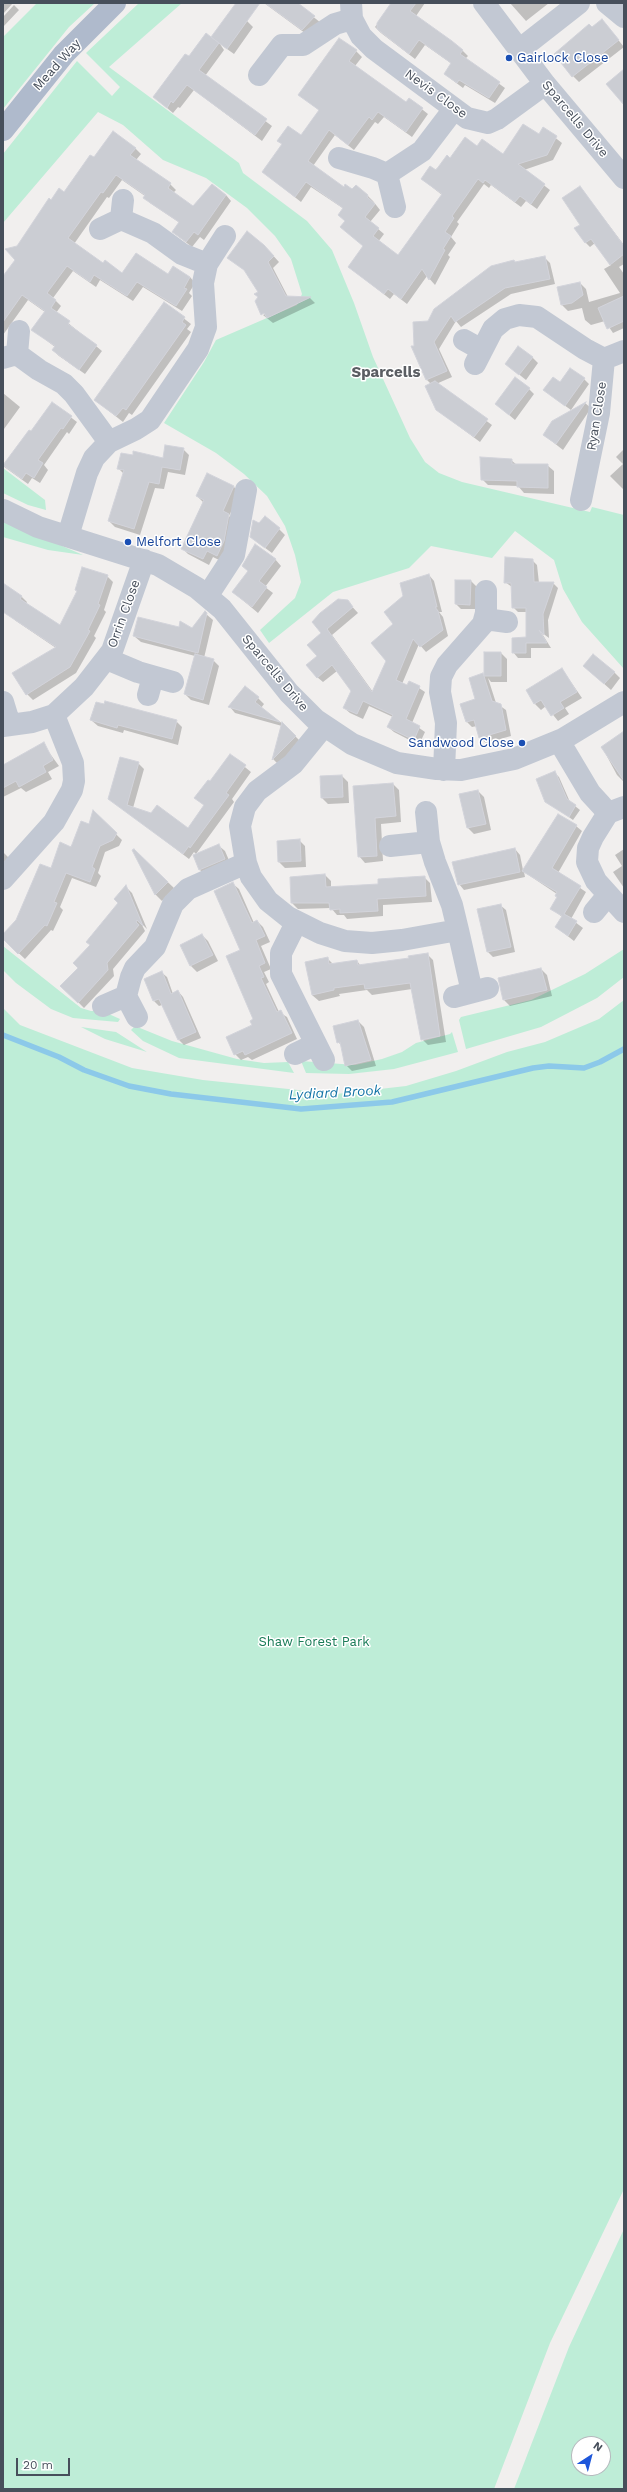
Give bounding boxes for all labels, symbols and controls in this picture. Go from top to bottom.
street label: Mead Way [30,36,84,94]
place label: Gairlock Close [517,50,608,66]
marker: Gairlock Close [504,53,514,63]
street label: Nevis Close [402,66,470,122]
street label: Sparcells Drive [538,78,612,160]
district label: Sparcells [351,364,421,382]
street label: Ryan Close [584,380,610,452]
place label: Melfort Close [136,534,221,550]
marker: Melfort Close [123,537,133,547]
street label: Orrin Close [104,578,144,650]
street label: Sparcells Drive [238,632,312,714]
place label: Sandwood Close [408,735,514,751]
marker: Sandwood Close [517,738,527,748]
water label: Lydiard Brook [288,1082,382,1104]
park label: Shaw Forest Park [258,1634,370,1650]
north arrow [571,2436,611,2476]
text: N [591,2439,605,2454]
scale bar [18,2450,72,2476]
text: 20 m [23,2458,53,2472]

